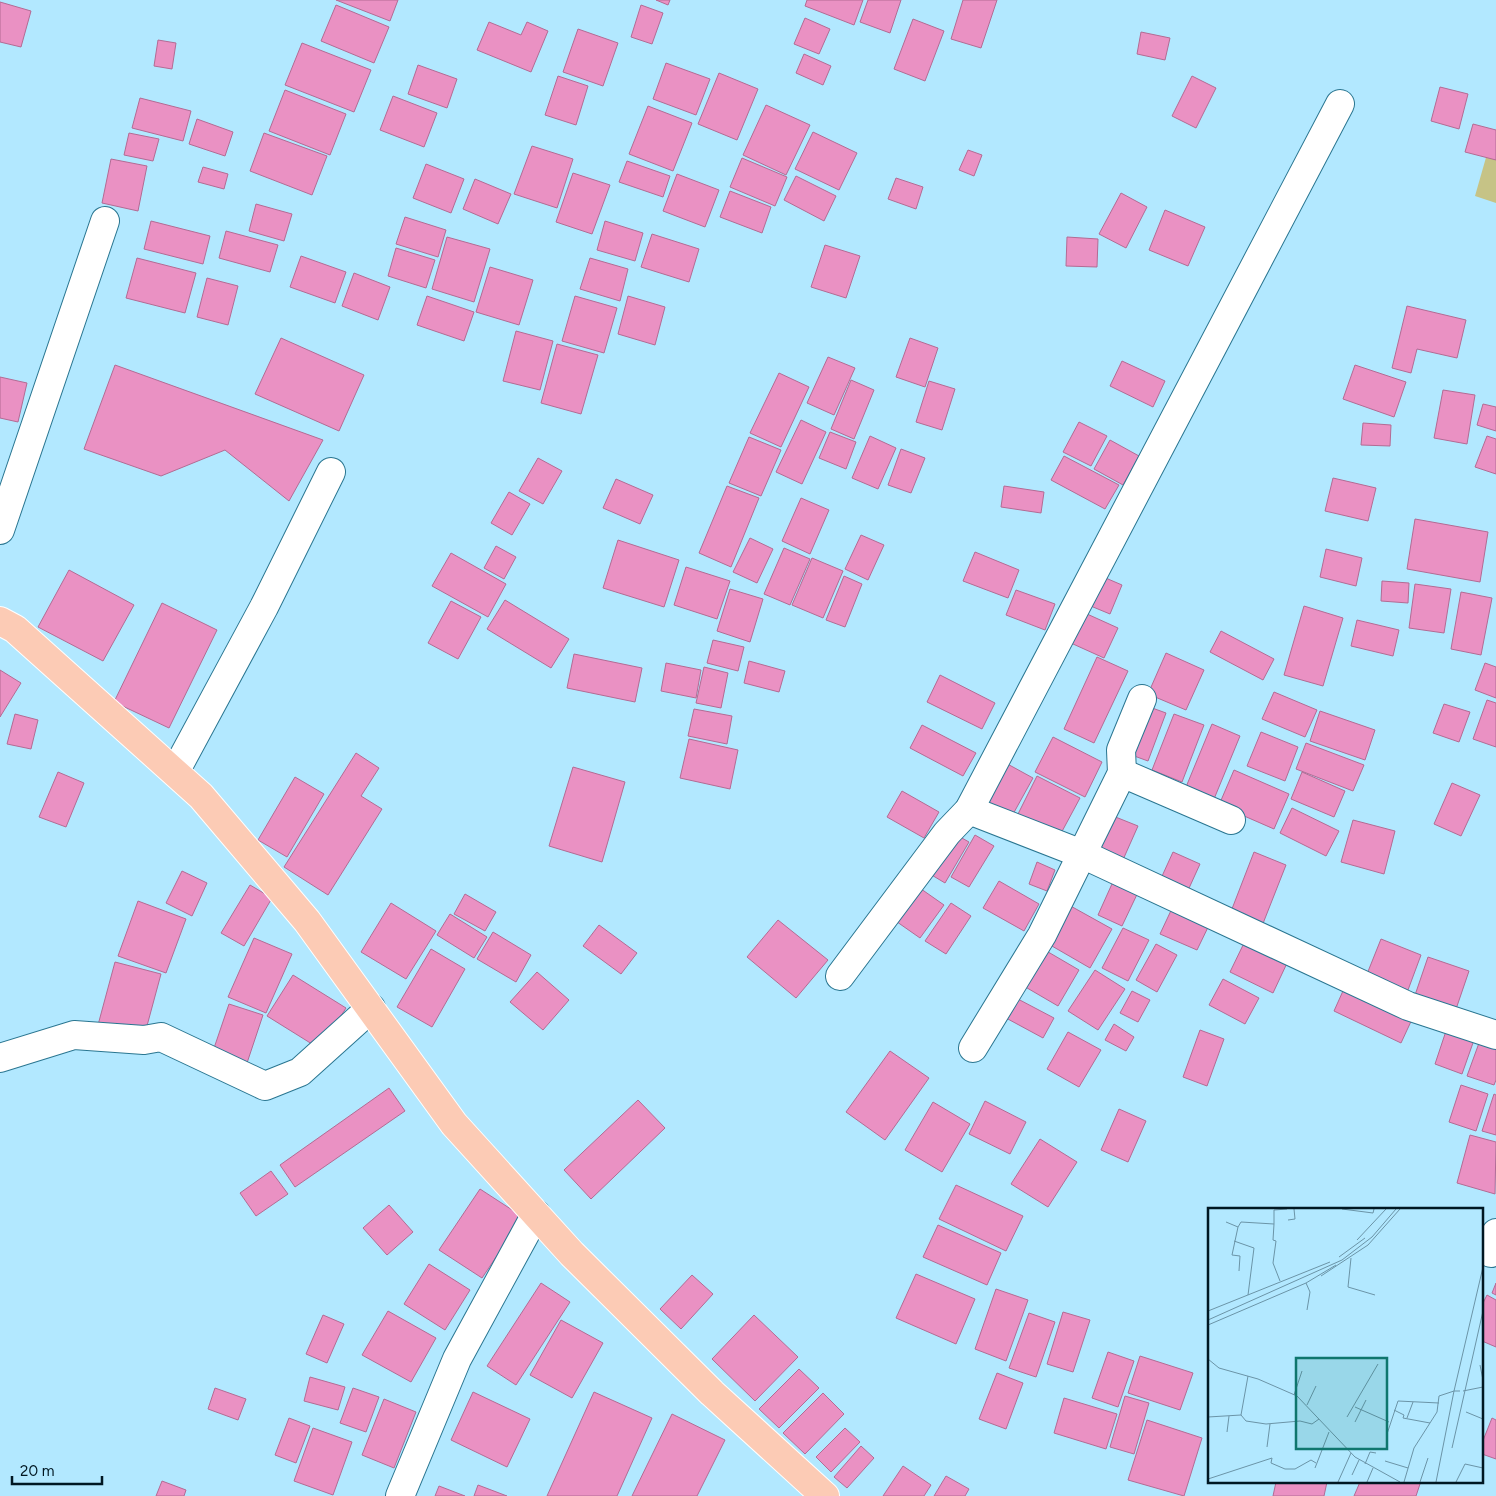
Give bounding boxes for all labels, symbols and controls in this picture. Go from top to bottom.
inset map [1208,1208,1484,1484]
scale bar [12,1454,102,1486]
text: 20 m [20,1462,54,1480]

